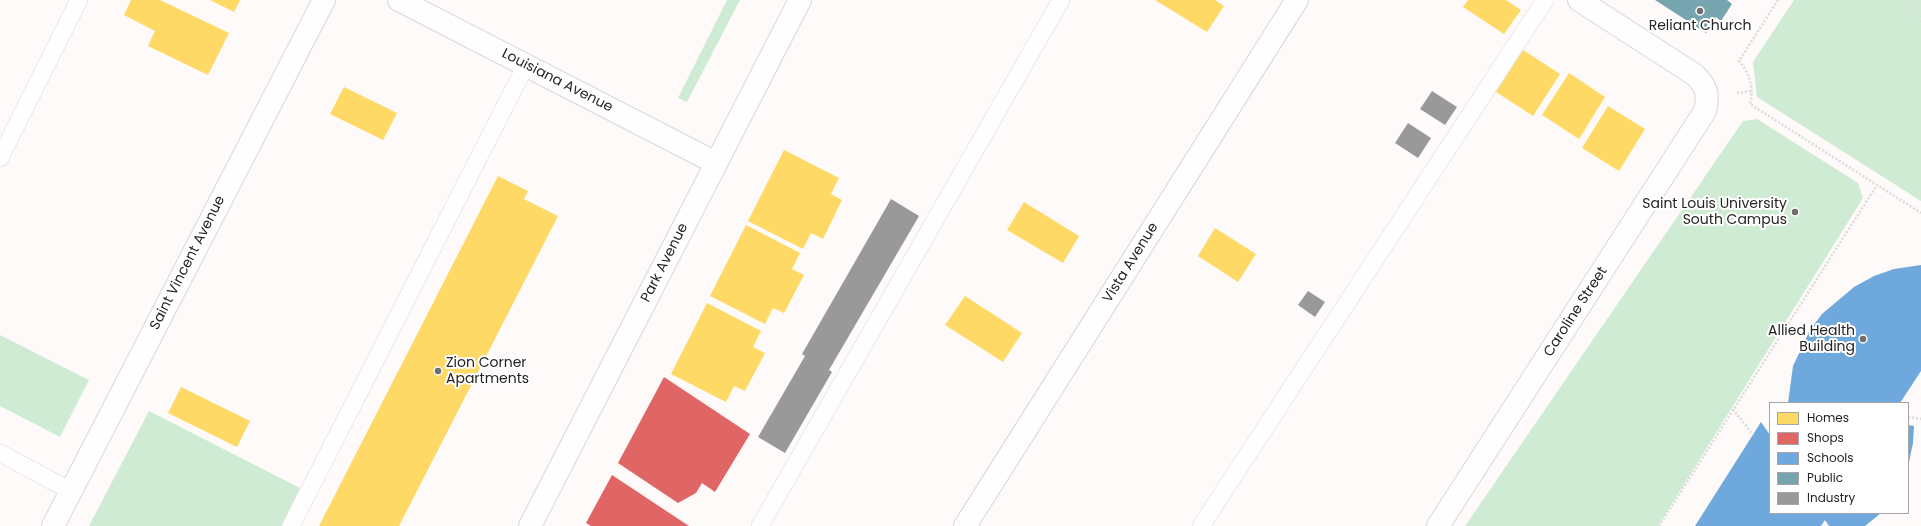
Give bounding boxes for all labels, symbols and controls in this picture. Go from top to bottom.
marker: Reliant Church [1695,6,1705,16]
place label: Reliant Church [1649,18,1751,34]
street label: Louisiana Avenue [499,46,615,116]
street label: Saint Vincent Avenue [147,193,229,333]
place label: Saint Louis University South Campus [1642,196,1787,228]
marker: Saint Louis University South Campus [1790,207,1800,217]
street label: Vista Avenue [1100,220,1162,306]
street label: Park Avenue [638,221,692,305]
street label: Caroline Street [1541,264,1611,360]
place label: Allied Health Building [1768,323,1855,356]
marker: Allied Health Building [1858,334,1868,344]
place label: Zion Corner Apartments [446,355,529,388]
marker: Zion Corner Apartments [433,366,443,376]
legend [1769,402,1909,514]
text: Homes [1807,409,1849,426]
text: Shops [1807,429,1844,446]
text: Schools [1807,449,1854,466]
text: Public [1807,469,1843,486]
text: Industry [1807,489,1855,506]

